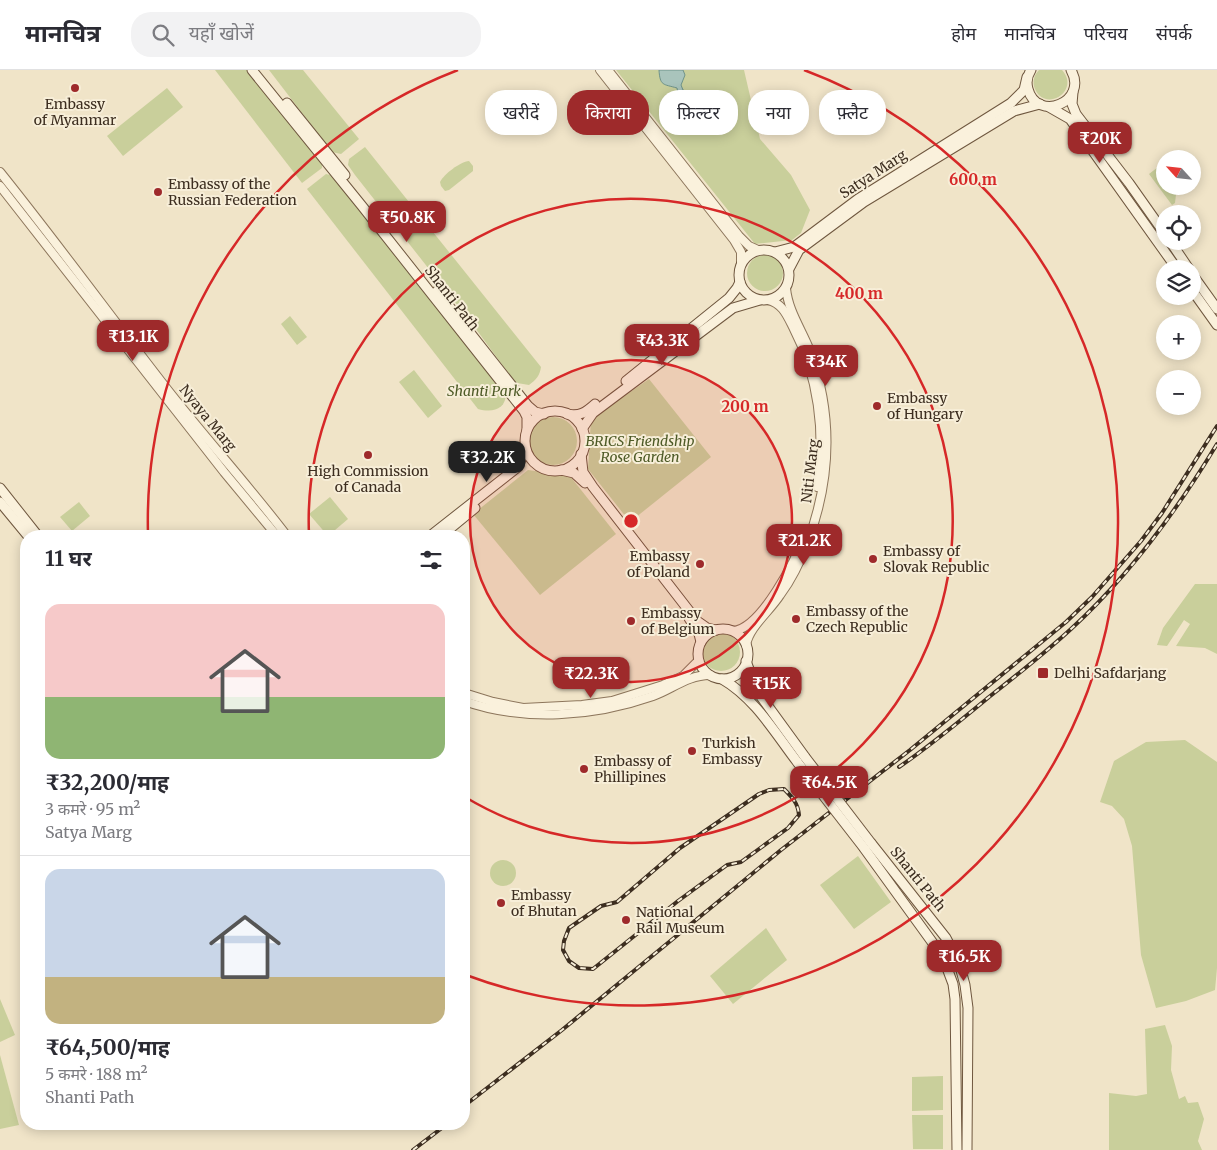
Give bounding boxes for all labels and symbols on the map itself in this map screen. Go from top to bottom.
marker: Embassy of Myanmar [69,82,81,94]
place label: Embassy of Myanmar [34,95,116,129]
pin: ₹20K [1070,122,1130,164]
street label: Satya Marg [836,145,910,202]
north arrow [1156,150,1201,195]
text: 600 m [949,170,997,189]
place label: Embassy of the Russian Federation [168,175,297,209]
marker: Embassy of the Russian Federation [152,186,164,198]
pin: ₹50.8K [366,200,448,243]
street label: Shanti Path [421,262,483,334]
text: 400 m [835,284,883,303]
pin: ₹13.1K [92,320,174,362]
pin: ₹43.3K [621,324,703,366]
pin: ₹34K [796,344,856,387]
street label: Nyaya Marg [176,381,241,455]
park label: Shanti Park [447,382,521,400]
place label: Embassy of Hungary [887,389,964,423]
text: 200 m [721,397,769,416]
marker: Embassy of Hungary [871,400,883,412]
park label: BRICS Friendship Rose Garden [585,432,695,466]
street label: Niti Marg [797,437,823,504]
pin: ₹32.2K [446,440,528,483]
marker: High Commission of Canada [362,449,374,461]
place label: High Commission of Canada [307,462,429,496]
centre of rings [622,512,640,530]
pin: ₹21.2K [763,524,845,566]
place label: Embassy of Slovak Republic [883,542,989,576]
place label: Embassy of Poland [627,547,691,581]
marker: Embassy of Slovak Republic [867,553,879,565]
marker: Embassy of Poland [694,558,706,570]
place label: Embassy of the Czech Republic [806,602,908,636]
place label: Embassy of Belgium [641,604,715,638]
marker: Embassy of the Czech Republic [790,613,802,625]
marker: Embassy of Belgium [625,615,637,627]
pin: ₹22.3K [550,656,632,699]
place label: Delhi Safdarjang [1054,664,1167,682]
pin: ₹15K [741,666,801,709]
marker: Delhi Safdarjang [1036,666,1050,680]
place label: Turkish Embassy [702,734,763,768]
marker: Turkish Embassy [686,745,698,757]
place label: Embassy of Phillipines [594,752,672,786]
marker: Embassy of Phillipines [578,763,590,775]
pin: ₹64.5K [788,766,870,808]
street label: Shanti Path [886,843,950,915]
place label: Embassy of Bhutan [511,886,577,920]
marker: Embassy of Bhutan [495,897,507,909]
place label: National Rail Museum [636,903,725,937]
marker: National Rail Museum [620,914,632,926]
pin: ₹16.5K [923,940,1005,982]

